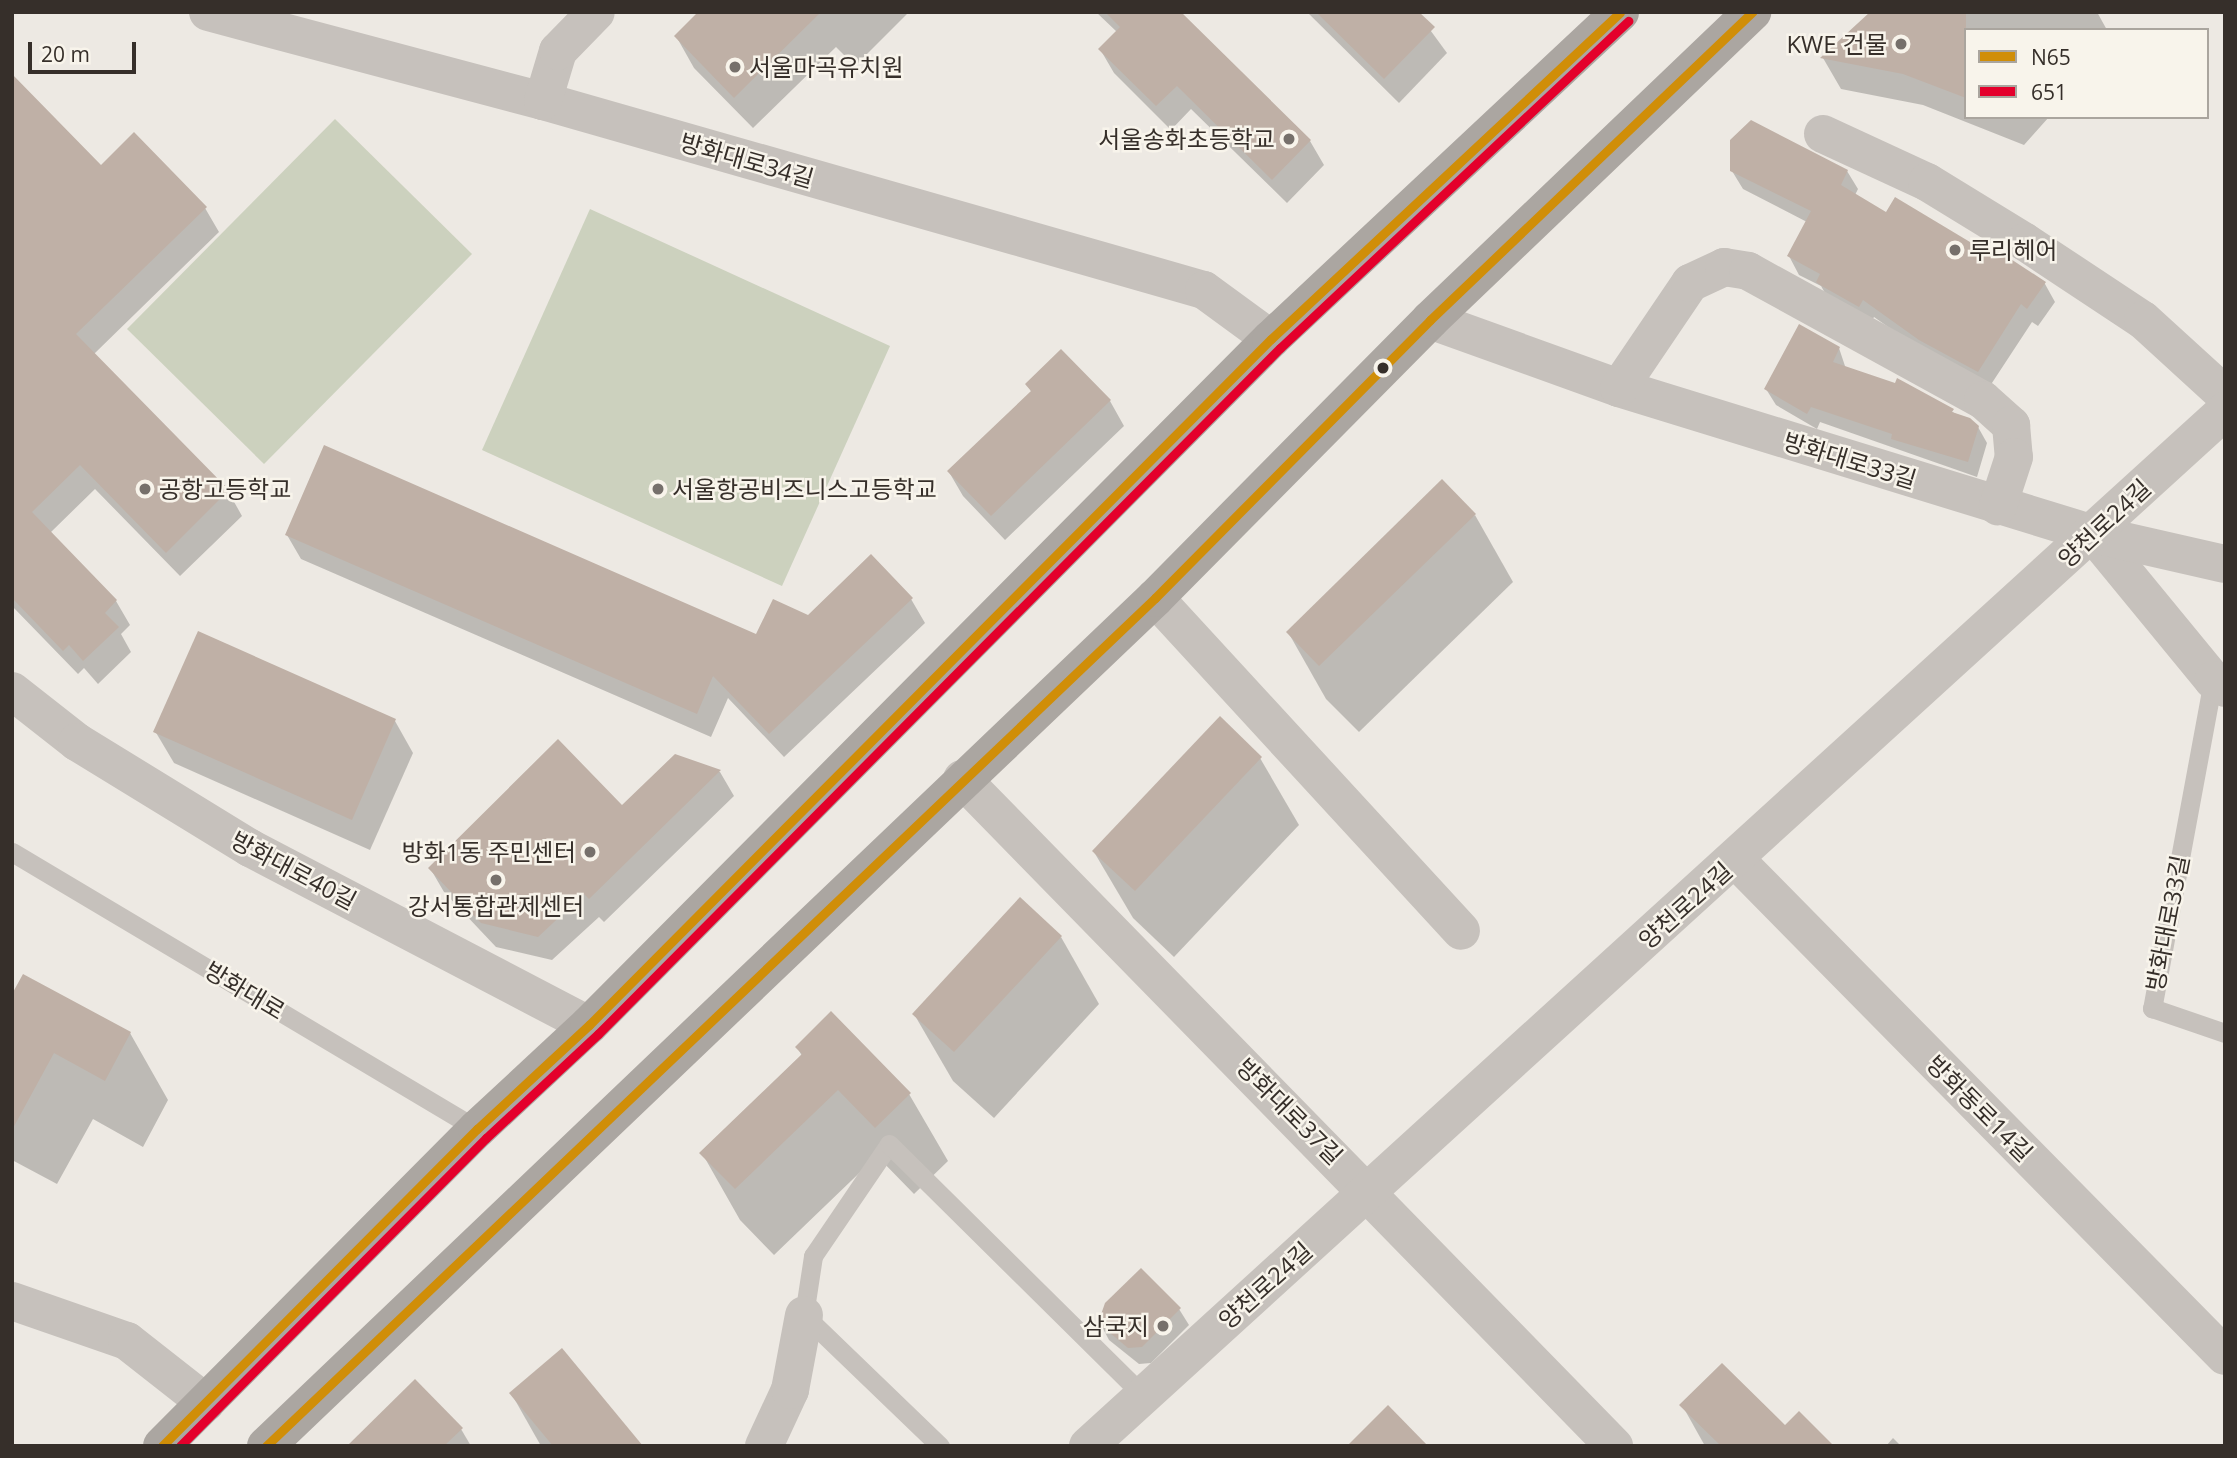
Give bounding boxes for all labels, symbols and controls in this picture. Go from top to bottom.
scale bar [32,28,140,72]
legend [1964,28,2209,119]
place label: KWE 건물 [1786,30,1887,58]
marker: KWE 건물 [1893,36,1909,52]
text: 20 m [41,40,90,68]
text: N65 [2031,43,2071,71]
place label: 서울마곡유치원 [749,53,904,81]
marker: 서울마곡유치원 [727,59,743,75]
text: 651 [2031,78,2067,106]
place label: 서울송화초등학교 [1098,125,1275,153]
street label: 방화대로34길 [677,127,817,193]
marker: 서울송화초등학교 [1281,131,1297,147]
place label: 루리헤어 [1969,236,2057,264]
marker: 루리헤어 [1947,242,1963,258]
unlabelled marker [1376,361,1390,375]
street label: 방화대로33길 [1780,426,1920,494]
street label: 양천로24길 [2052,473,2156,573]
place label: 공항고등학교 [159,475,291,503]
place label: 서울항공비즈니스고등학교 [672,475,937,503]
marker: 공항고등학교 [137,481,153,497]
marker: 서울항공비즈니스고등학교 [650,481,666,497]
street label: 방화대로40길 [226,825,362,915]
place label: 방화1동 주민센터 [401,838,576,866]
marker: 방화1동 주민센터 [582,844,598,860]
street label: 방화대로33길 [2140,853,2194,993]
street label: 양천로24길 [1632,856,1738,954]
marker: 강서통합관제센터 [488,872,504,888]
place label: 강서통합관제센터 [408,892,584,920]
street label: 방화대로 [200,955,290,1025]
street label: 방화동로14길 [1921,1049,2039,1167]
street label: 방화대로37길 [1231,1052,1349,1170]
street label: 양천로24길 [1212,1236,1318,1334]
place label: 삼국지 [1083,1312,1149,1340]
marker: 삼국지 [1155,1318,1171,1334]

